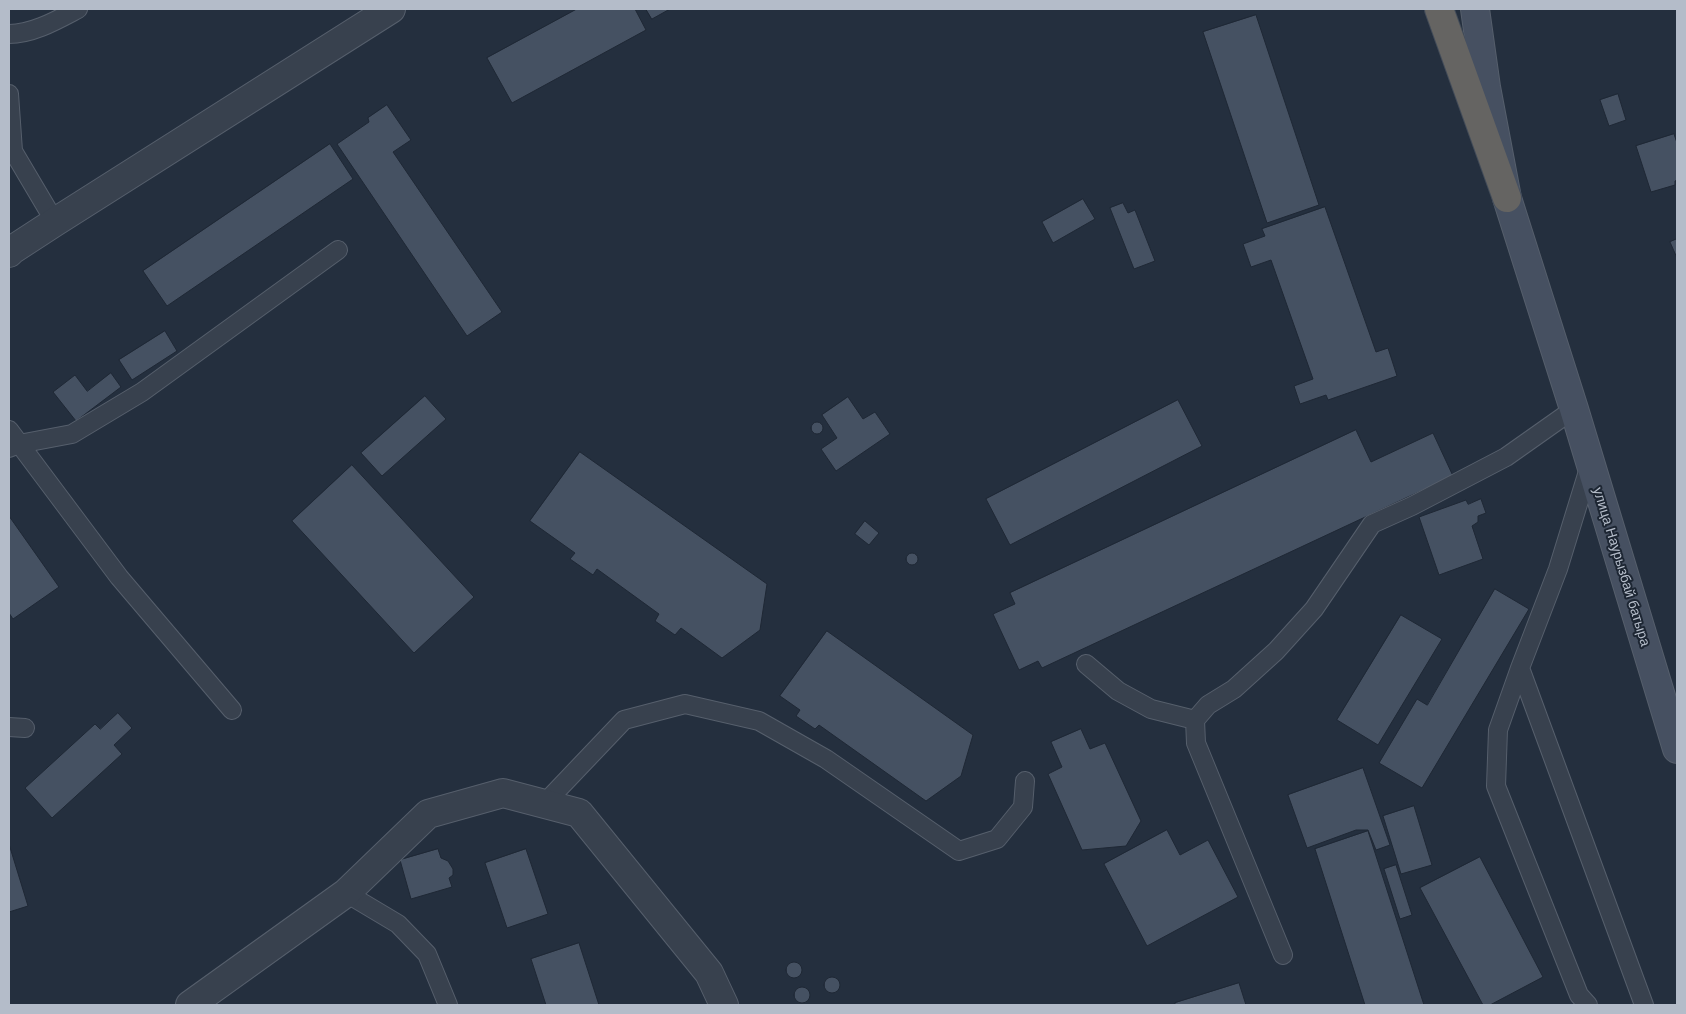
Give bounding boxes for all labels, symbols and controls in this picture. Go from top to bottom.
street label: улица Наурызбай батыра [1589,485,1653,649]

